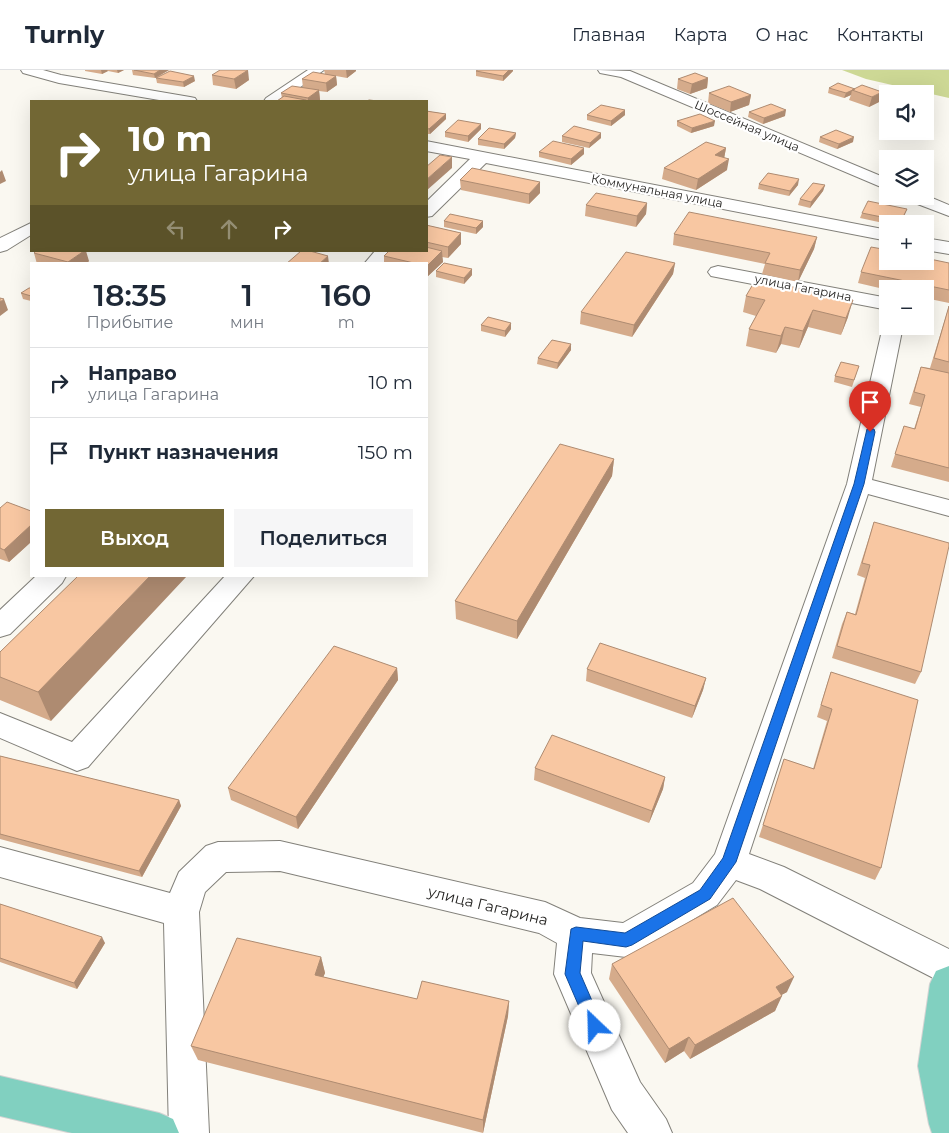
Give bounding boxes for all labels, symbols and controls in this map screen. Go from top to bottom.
text: Turnly [25,20,104,49]
text: Главная [572,24,646,46]
text: Карта [674,24,728,46]
text: О нас [756,24,808,46]
text: Контакты [836,24,924,46]
map controls [879,85,934,335]
button: sound [879,85,934,140]
street label: Шоссейная улица [692,97,802,154]
text: 10 m [128,117,212,160]
icon: right [45,120,110,185]
button: layers [879,150,934,205]
text: улица Гагарина [128,160,308,187]
street label: Коммунальная улица [590,170,724,211]
icon: left [162,215,190,243]
icon: ahead [215,215,243,243]
icon: right [268,215,296,243]
button: + [879,215,934,270]
street label: улица Гагарина [752,271,853,304]
text: 18:35 [93,277,166,314]
text: 1 [241,277,253,314]
text: 160 [321,277,371,314]
button: − [879,280,934,335]
text: Прибытие [87,313,173,332]
text: мин [230,313,264,332]
text: m [338,313,355,332]
text: Направо [88,362,177,385]
icon: right [45,369,73,397]
text: 10 m [368,371,413,394]
pin [849,381,891,432]
text: улица Гагарина [88,385,219,404]
icon: arrive [856,388,884,416]
icon: arrive [45,439,73,467]
text: Пункт назначения [88,441,279,464]
text: 150 m [358,441,413,464]
button: Выход [45,509,224,567]
button: Поделиться [234,509,413,567]
street label: улица Гагарина [425,881,550,930]
position arrow [568,999,620,1051]

